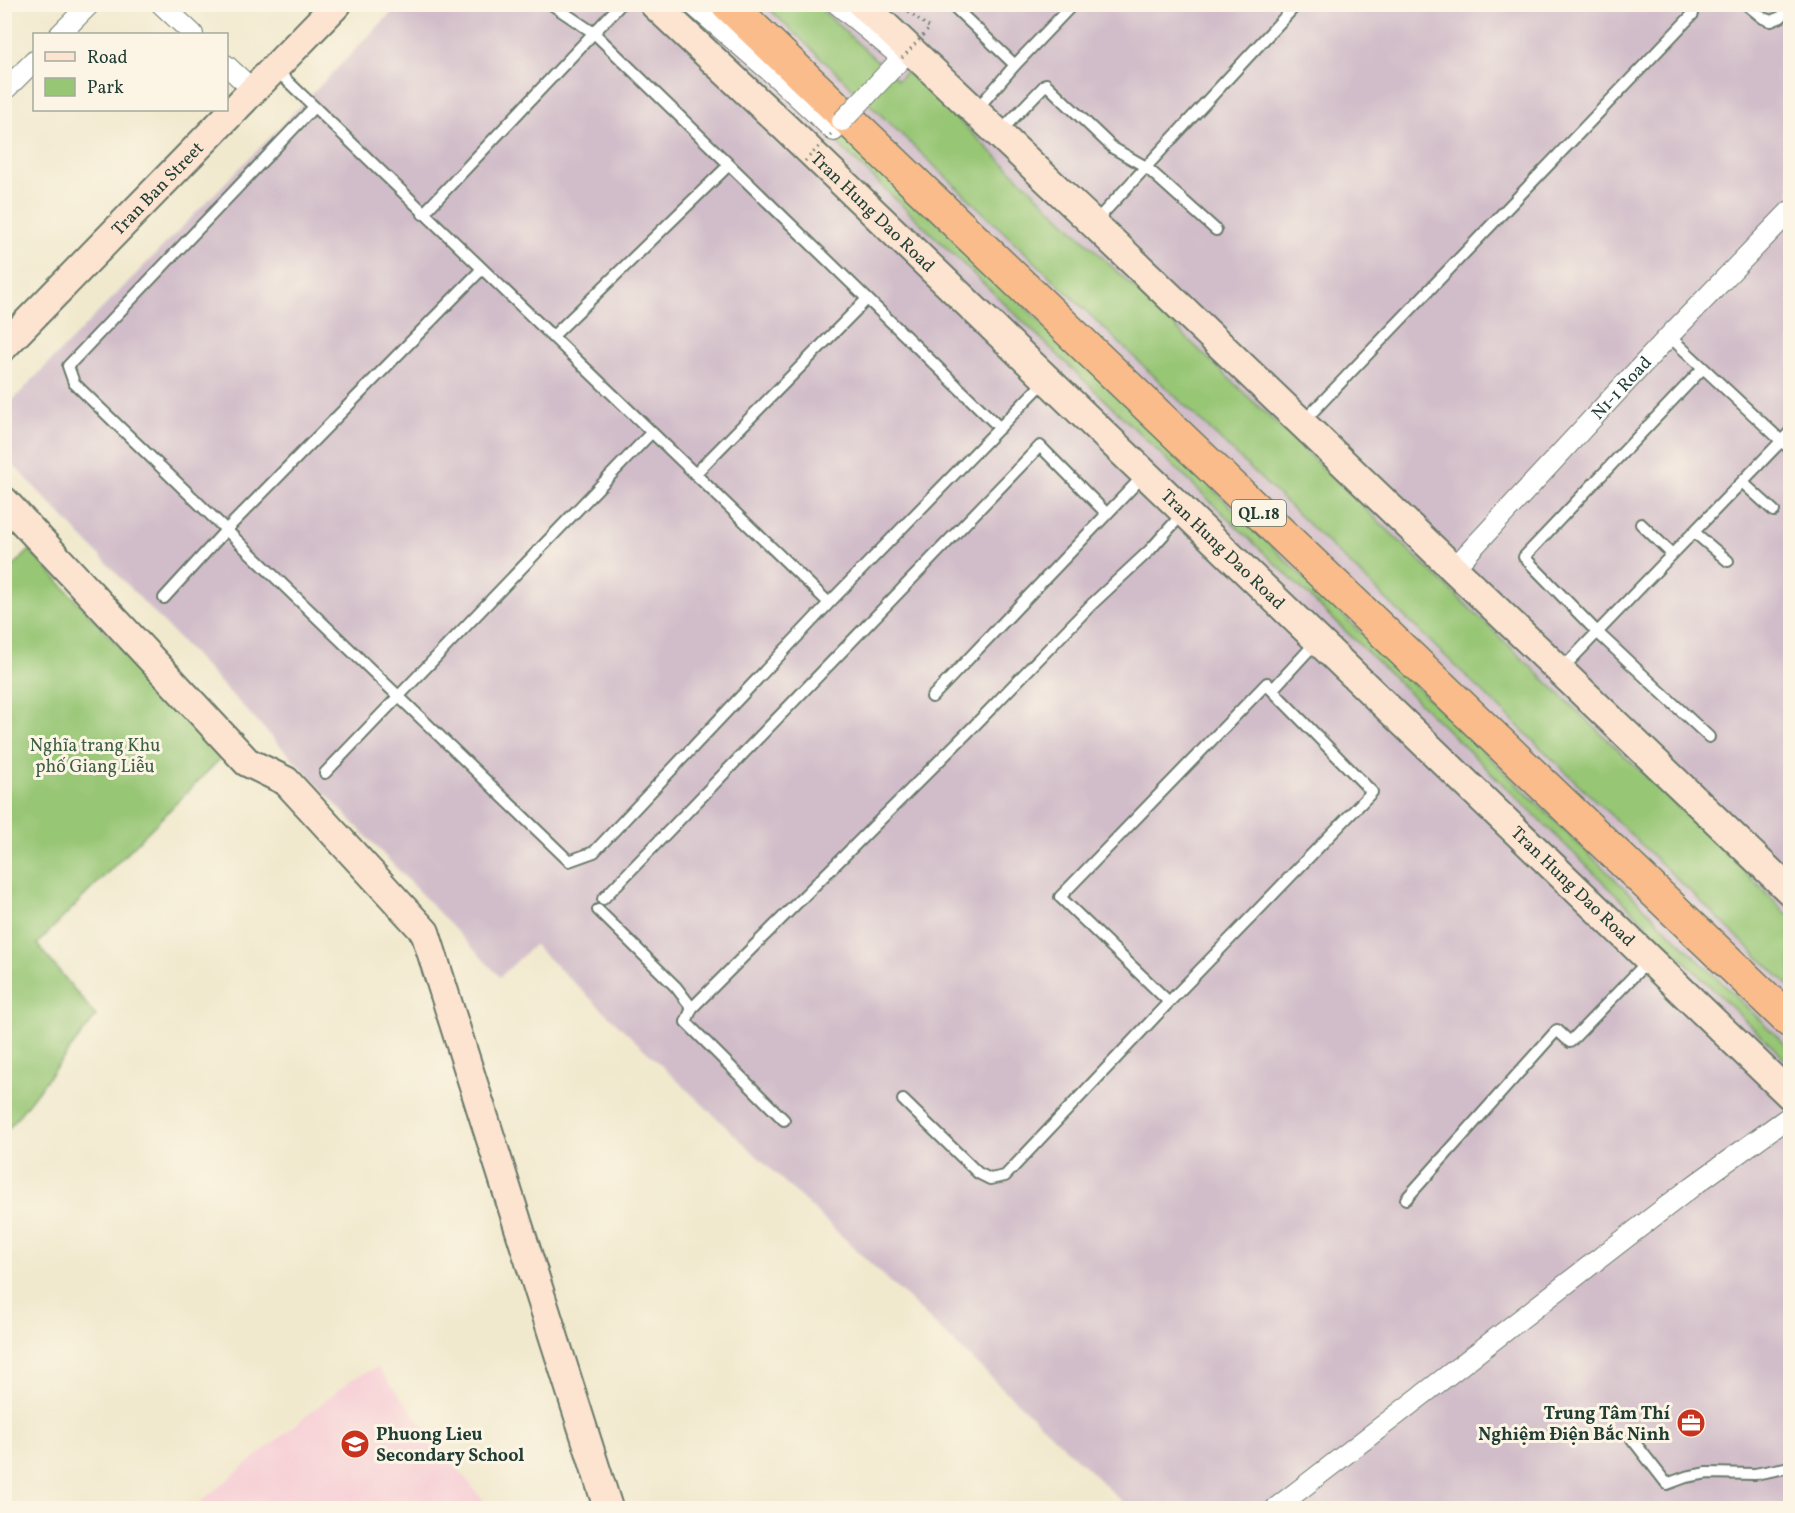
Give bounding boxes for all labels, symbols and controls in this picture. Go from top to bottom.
legend [33,33,228,111]
text: Road [87,46,128,71]
text: Park [87,76,124,101]
street label: Tran Ban Street [107,137,210,242]
street label: Tran Hung Dao Road [804,147,940,279]
street label: N1-1 Road [1586,351,1658,426]
street label: Tran Hung Dao Road [1154,484,1290,616]
road number: QL.18 [1232,500,1286,526]
park label: Nghĩa trang Khu phố Giang Liễu [30,734,160,780]
street label: Tran Hung Dao Road [1504,821,1640,953]
place label: Trung Tâm Thí Nghiệm Điện Bắc Ninh [1478,1402,1670,1448]
office icon: Trung Tâm Thí Nghiệm Điện Bắc Ninh [1675,1407,1707,1439]
place label: Phuong Lieu Secondary School [376,1423,525,1469]
school or university icon: Phuong Lieu Secondary School [339,1428,371,1460]

